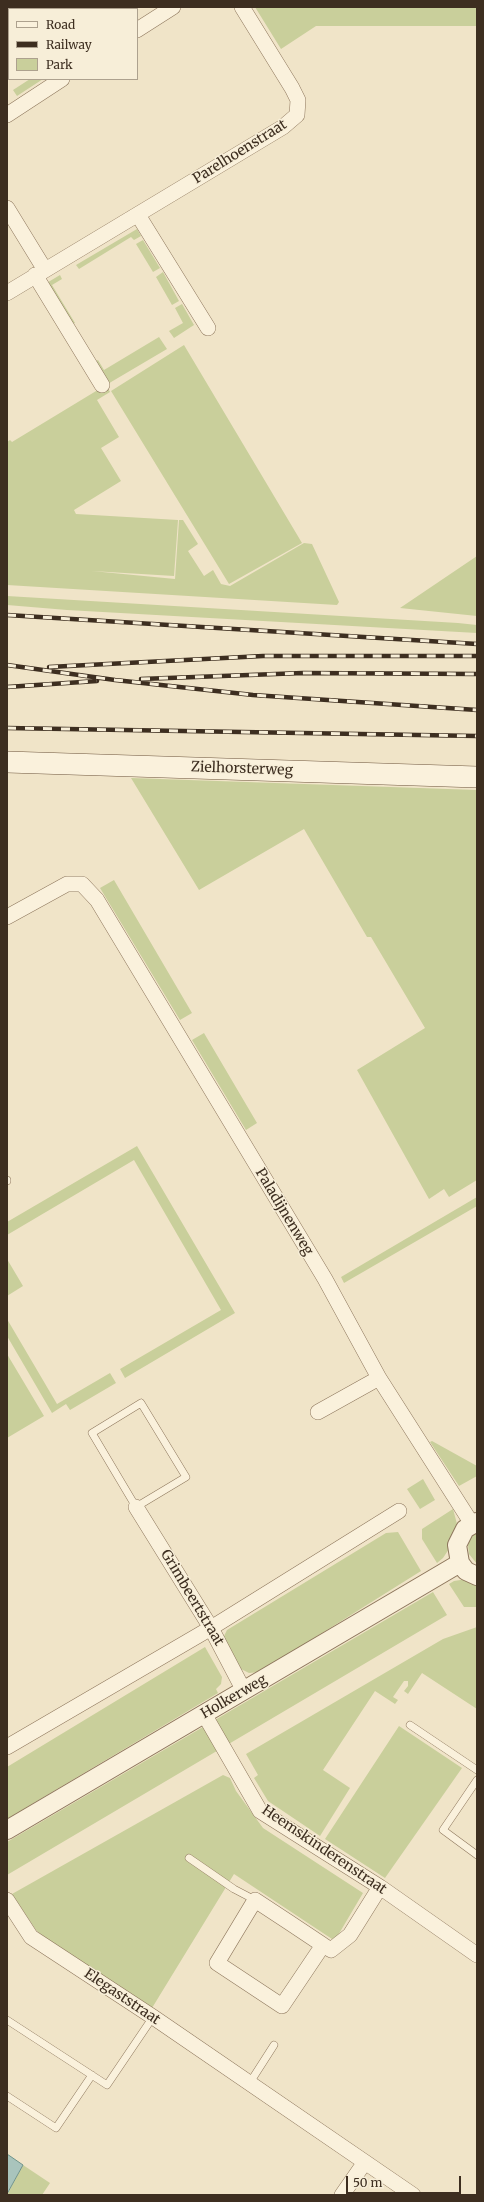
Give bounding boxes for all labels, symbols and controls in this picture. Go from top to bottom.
legend [8,8,138,80]
text: Road [46,17,75,32]
text: Railway [46,37,92,52]
text: Park [46,57,73,72]
street label: Parelhoenstraat [190,116,290,188]
street label: Zielhorsterweg [191,759,293,779]
street label: Paladijnenweg [251,1166,317,1258]
street label: Grimbeertstraat [157,1547,227,1649]
street label: Holkerweg [198,1671,270,1723]
street label: Heemskinderenstraat [259,1802,389,1898]
street label: Elegaststraat [81,1965,163,2029]
scale bar [348,2168,463,2194]
text: 50 m [353,2175,382,2190]

